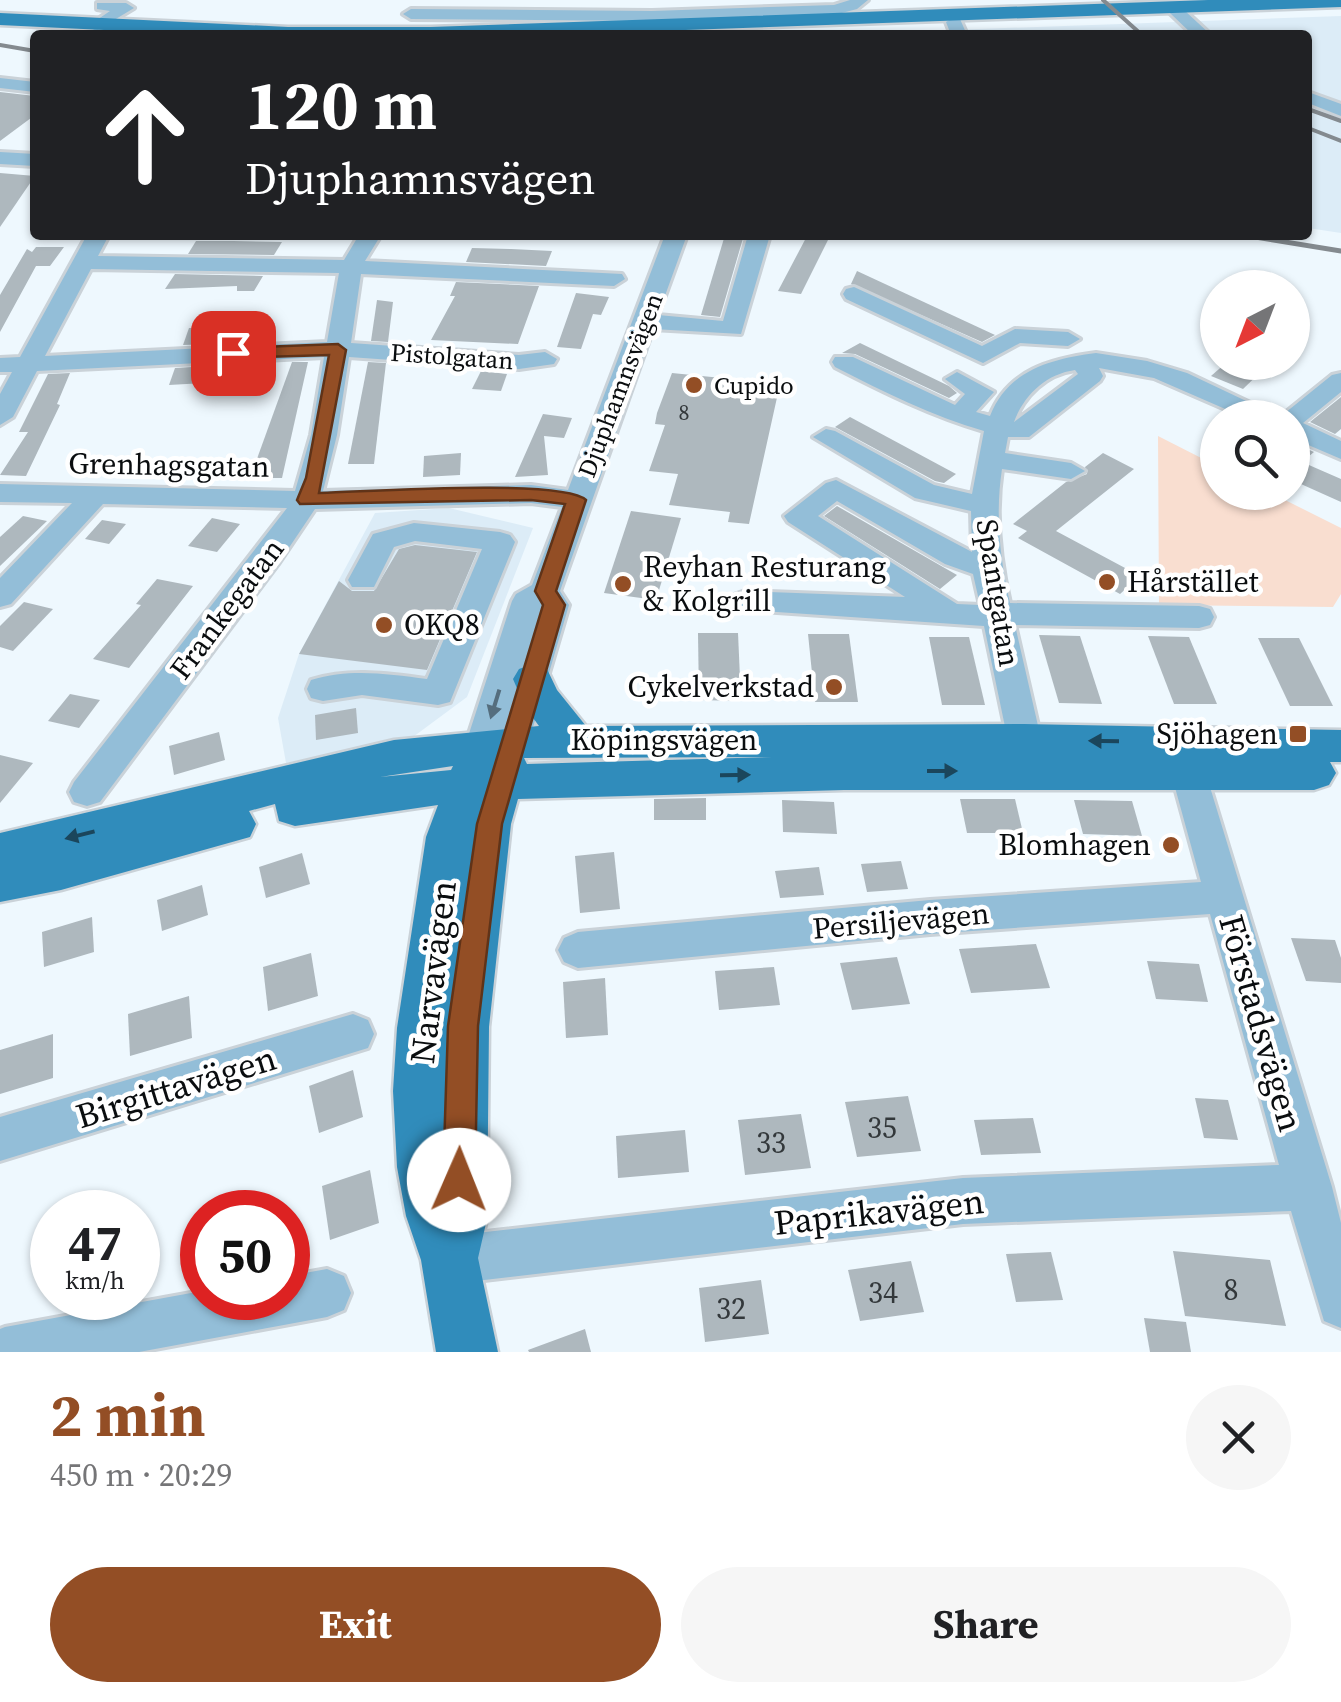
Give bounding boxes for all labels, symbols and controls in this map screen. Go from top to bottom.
text: 120 m [245,56,437,152]
icon: ahead [80,70,210,200]
text: Djuphamnsvägen [245,147,596,209]
north arrow [1200,270,1310,380]
map controls [1200,270,1310,510]
street label: Djuphamnsvägen [569,288,671,482]
pin [191,311,276,396]
icon: arrive [206,326,261,381]
street label: Pistolgatan [389,335,515,377]
place label: Cupido [714,368,794,402]
marker: Cupido [683,374,705,396]
house number: 8 [678,397,690,427]
button: search [1200,400,1310,510]
street label: Grenhagsgatan [68,442,270,487]
street label: Spantgatan [967,516,1030,670]
street label: Frankegatan [160,530,293,688]
place label: Reyhan Resturang & Kolgrill [643,546,886,621]
place label: Hårstället [1127,561,1259,602]
marker: Hårstället [1096,571,1118,593]
marker: Reyhan Resturang & Kolgrill [612,573,634,595]
place label: OKQ8 [404,604,480,645]
marker: OKQ8 [373,614,395,636]
place label: Cykelverkstad [627,666,814,707]
marker: Cykelverkstad [823,676,845,698]
one-way arrow [487,689,502,719]
place label: Sjöhagen [1156,713,1278,754]
street label: Köpingsvägen [570,719,758,760]
marker: Sjöhagen [1287,723,1309,745]
one-way arrow [1087,732,1119,748]
one-way arrow [927,763,959,779]
one-way arrow [719,767,751,783]
place label: Blomhagen [998,824,1151,865]
one-way arrow [64,828,95,844]
marker: Blomhagen [1160,834,1182,856]
street label: Narvavägen [398,878,468,1066]
street label: Persiljevägen [811,892,991,949]
street label: Förstadsvägen [1207,909,1315,1137]
street label: Birgittavägen [70,1034,282,1140]
house number: 35 [867,1107,897,1148]
house number: 33 [756,1122,786,1163]
position arrow [407,1128,511,1232]
street label: Paprikavägen [772,1177,986,1247]
speed limit sign: 50 [180,1190,310,1320]
text: 47 [68,1208,122,1277]
text: km/h [65,1263,125,1297]
house number: 8 [1224,1269,1239,1310]
house number: 34 [868,1272,898,1313]
house number: 32 [716,1288,746,1329]
text: 2 min [50,1374,206,1456]
button: close [1186,1385,1291,1490]
text: 450 m · 20:29 [50,1453,232,1497]
button: Exit [50,1567,661,1682]
button: Share [681,1567,1291,1682]

